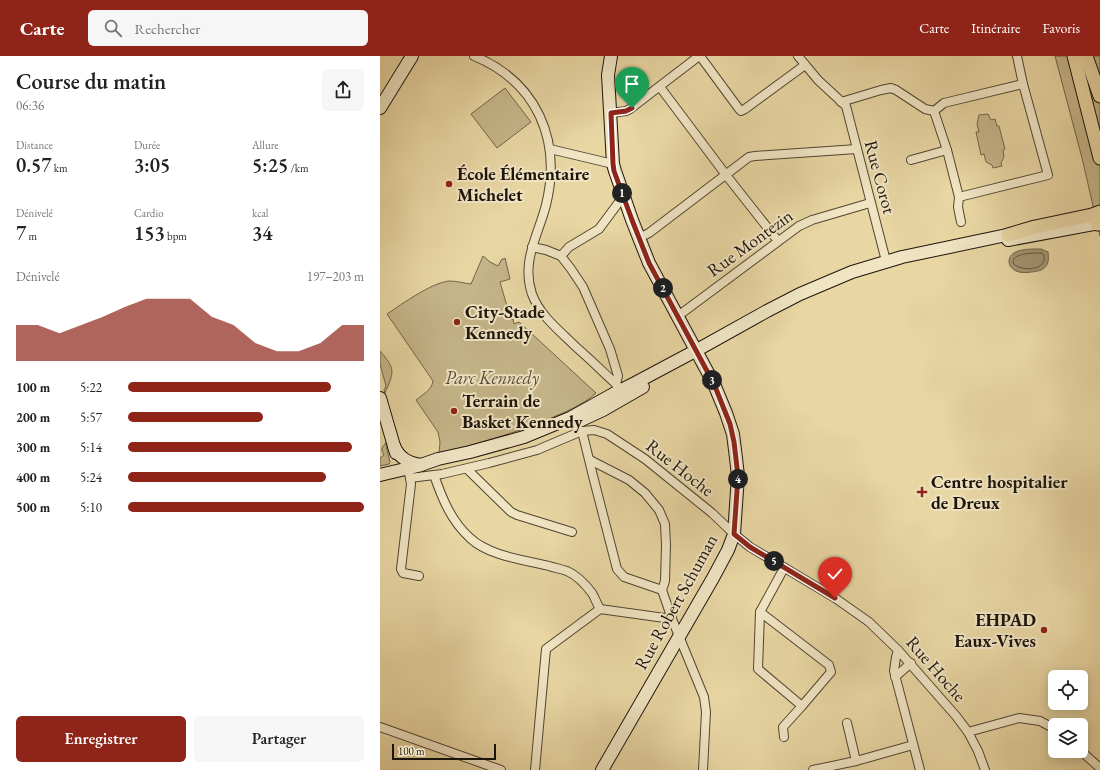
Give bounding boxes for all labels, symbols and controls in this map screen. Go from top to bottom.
search box [88,10,368,46]
text: Carte [20,16,64,41]
icon: search [102,17,124,39]
text: Rechercher [134,19,200,38]
text: Carte [919,19,949,37]
text: Itinéraire [971,19,1021,37]
text: Favoris [1043,19,1080,37]
text: Course du matin [16,67,166,96]
pin [615,67,649,108]
button: share [322,69,364,111]
icon: arrive [621,73,643,95]
text: 06:36 [16,97,44,114]
text: Distance [16,138,53,152]
text: Durée [134,138,160,152]
text: Allure [252,138,279,152]
street label: Rue Corot [860,138,901,216]
text: 0.57 [16,152,52,178]
text: 3:05 [134,152,170,178]
text: 5:25 [252,152,288,178]
text: km [52,161,68,175]
text: /km [288,161,309,175]
place label: École Élémentaire Michelet [457,162,590,206]
marker: École Élémentaire Michelet [444,179,454,189]
pin: 1 [612,183,632,203]
text: 1 [619,186,625,200]
street label: Rue Montezin [702,203,798,281]
text: Dénivelé [16,206,53,220]
text: Cardio [134,206,164,220]
text: kcal [252,206,269,220]
text: 7 [16,220,26,246]
text: 153 [134,220,165,246]
text: 34 [252,220,273,246]
text: m [26,229,37,243]
text: bpm [165,229,187,243]
text: Dénivelé [16,268,60,285]
text: 197–203 m [307,268,364,285]
pin: 2 [653,278,673,298]
text: 2 [660,281,666,295]
place label: City-Stade Kennedy [465,300,545,344]
marker: City-Stade Kennedy [452,317,462,327]
park label: Parc Kennedy [445,366,540,390]
pin: 3 [702,370,722,390]
text: 3 [709,373,715,387]
text: 100 m [16,379,50,396]
text: 5:22 [80,379,102,396]
place label: Terrain de Basket Kennedy [462,389,583,433]
marker: Terrain de Basket Kennedy [449,406,459,416]
text: 200 m [16,409,50,426]
text: 5:57 [80,409,102,426]
street label: Rue Hoche [642,434,719,501]
text: 300 m [16,439,50,456]
text: 5:14 [80,439,102,456]
text: 400 m [16,469,50,486]
text: 5:24 [80,469,102,486]
pin: 4 [728,469,748,489]
place label: Centre hospitalier de Dreux [931,470,1068,514]
text: 4 [735,472,741,486]
marker: Centre hospitalier de Dreux [916,486,928,498]
text: 500 m [16,499,50,516]
text: 5:10 [80,499,102,516]
street label: Rue Robert Schuman [629,530,723,674]
pin: 5 [764,551,784,571]
text: 5 [771,554,777,568]
pin [818,557,852,598]
icon: check [824,563,846,585]
place label: EHPAD Eaux-Vives [954,608,1036,652]
marker: EHPAD Eaux-Vives [1039,625,1049,635]
street label: Rue Hoche [901,631,971,706]
map controls [1048,670,1088,758]
button: locate [1048,670,1088,710]
button: Enregistrer [16,716,186,762]
button: Partager [194,716,364,762]
button: layers [1048,718,1088,758]
scale bar [392,742,496,761]
text: 100 m [398,744,425,758]

